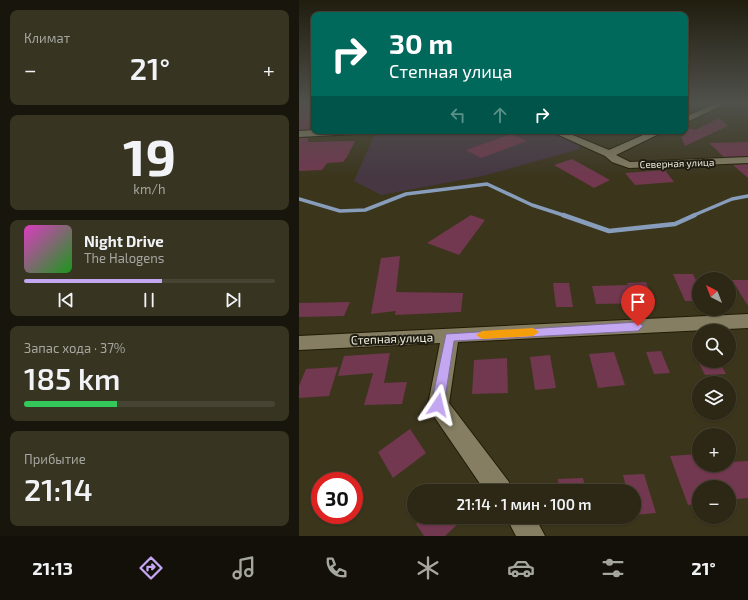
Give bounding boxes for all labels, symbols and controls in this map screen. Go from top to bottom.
text: 30 m [389,26,453,60]
icon: right [323,28,375,80]
text: Климат [24,30,70,46]
text: 21° [130,50,170,86]
text: − [24,56,37,82]
text: + [263,56,275,82]
text: Степная улица [389,60,512,82]
icon: left [447,104,469,126]
icon: ahead [489,104,511,126]
icon: right [531,104,553,126]
text: 19 [123,124,176,186]
street label: Северная улица [639,156,715,171]
text: km/h [133,181,166,197]
text: Night Drive [84,232,164,250]
text: The Halogens [84,250,164,266]
north arrow [692,272,736,316]
map controls [692,272,736,524]
pin [621,285,655,326]
icon: previous [55,289,77,311]
icon: pause [138,289,160,311]
icon: next [222,289,244,311]
icon: arrive [627,291,649,313]
button: search [692,324,736,368]
street label: Степная улица [351,330,433,347]
text: Запас хода · 37% [24,340,125,356]
text: 185 km [24,360,120,396]
button: layers [692,376,736,420]
position arrow [417,384,459,426]
button: + [692,428,736,472]
text: Прибытие [24,451,86,467]
text: 21:14 [24,471,93,507]
speed limit sign: 30 [311,472,363,524]
button: − [692,480,736,524]
text: 21:14 · 1 мин · 100 m [456,495,592,513]
icon: directions [137,554,165,582]
icon: music [230,554,258,582]
icon: phone [322,554,350,582]
icon: climate [414,554,442,582]
icon: car [507,554,535,582]
icon: filters [599,554,627,582]
text: 21:13 [32,557,73,579]
text: 21° [691,557,716,579]

